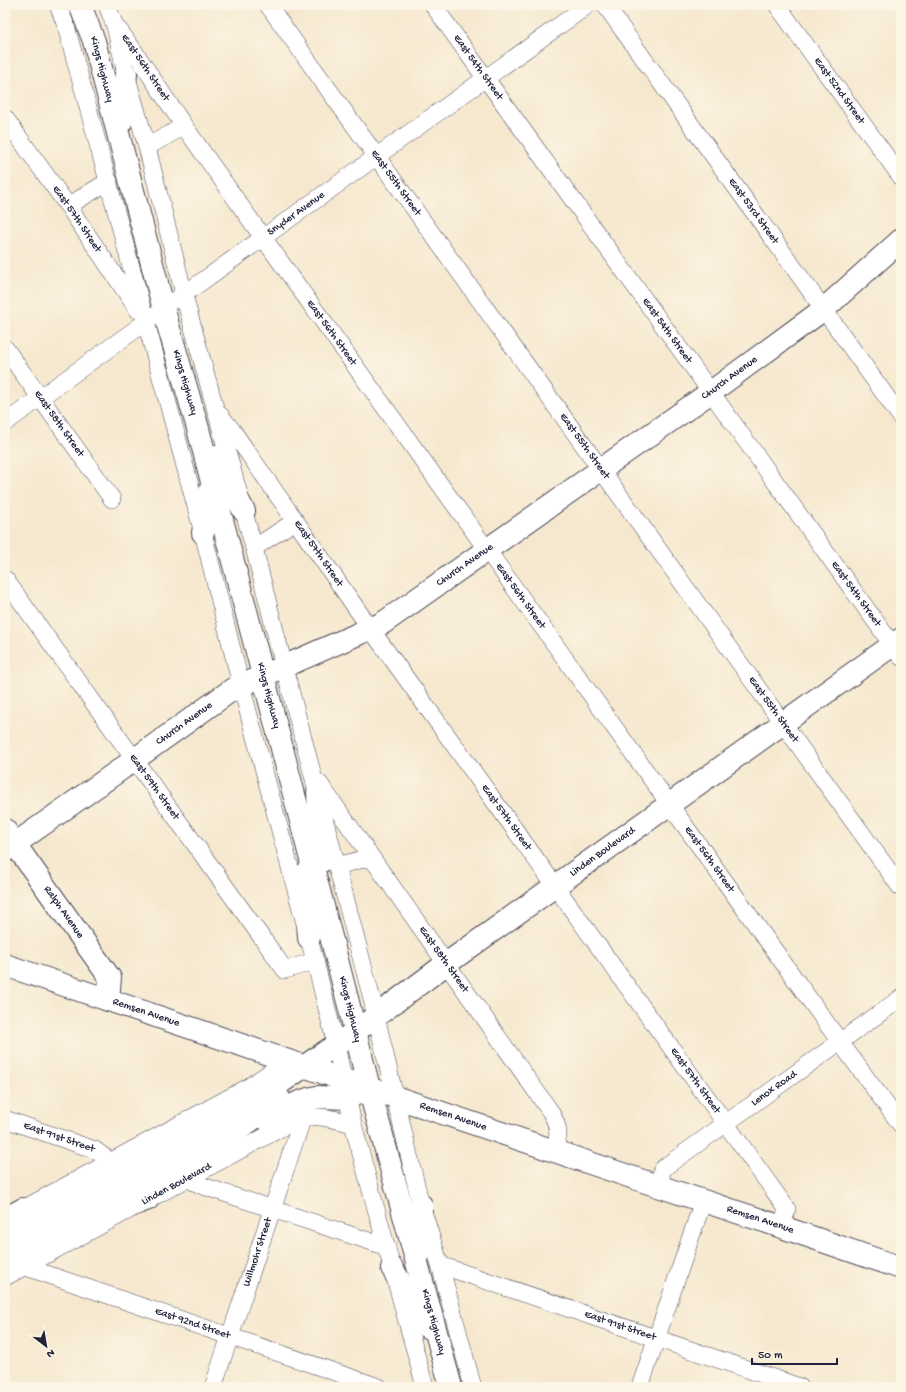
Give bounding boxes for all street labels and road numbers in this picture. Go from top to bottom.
street label: East 56th Street [118,32,173,105]
street label: East 54th Street [450,33,506,104]
street label: Kings Highway [87,35,116,104]
street label: East 52nd Street [811,55,868,128]
street label: East 55th Street [368,148,424,219]
street label: East 53rd Street [726,176,782,248]
street label: East 57th Street [50,184,104,256]
street label: Snyder Avenue [265,189,328,238]
street label: East 54th Street [639,296,695,367]
street label: East 56th Street [304,298,360,369]
street label: Kings Highway [170,348,200,417]
street label: Church Avenue [699,354,760,403]
street label: East 58th Street [31,388,87,461]
street label: East 55th Street [557,411,613,483]
street label: East 57th Street [291,518,346,590]
street label: Church Avenue [435,541,496,589]
street label: East 54th Street [828,559,884,630]
street label: East 56th Street [493,561,549,633]
street label: Kings Highway [254,661,283,730]
street label: East 55th Street [745,674,802,746]
street label: Church Avenue [154,699,215,748]
street label: East 59th Street [127,752,182,824]
street label: East 57th Street [478,782,535,854]
street label: Linden Boulevard [568,824,639,880]
street label: East 56th Street [681,824,738,896]
street label: Ralph Avenue [41,884,86,941]
street label: East 58th Street [416,924,472,996]
street label: Kings Highway [336,975,364,1044]
street label: Remsen Avenue [111,996,182,1030]
street label: East 57th Street [667,1046,724,1117]
street label: Lenox Road [749,1068,800,1109]
street label: Remsen Avenue [418,1100,488,1134]
street label: East 91st Street [22,1120,98,1156]
street label: Linden Boulevard [140,1160,215,1208]
street label: Remsen Avenue [725,1203,796,1237]
street label: Willmohr Street [241,1215,275,1288]
street label: Kings Highway [419,1288,448,1357]
street label: East 92nd Street [153,1305,233,1342]
street label: East 91st Street [583,1308,659,1344]

